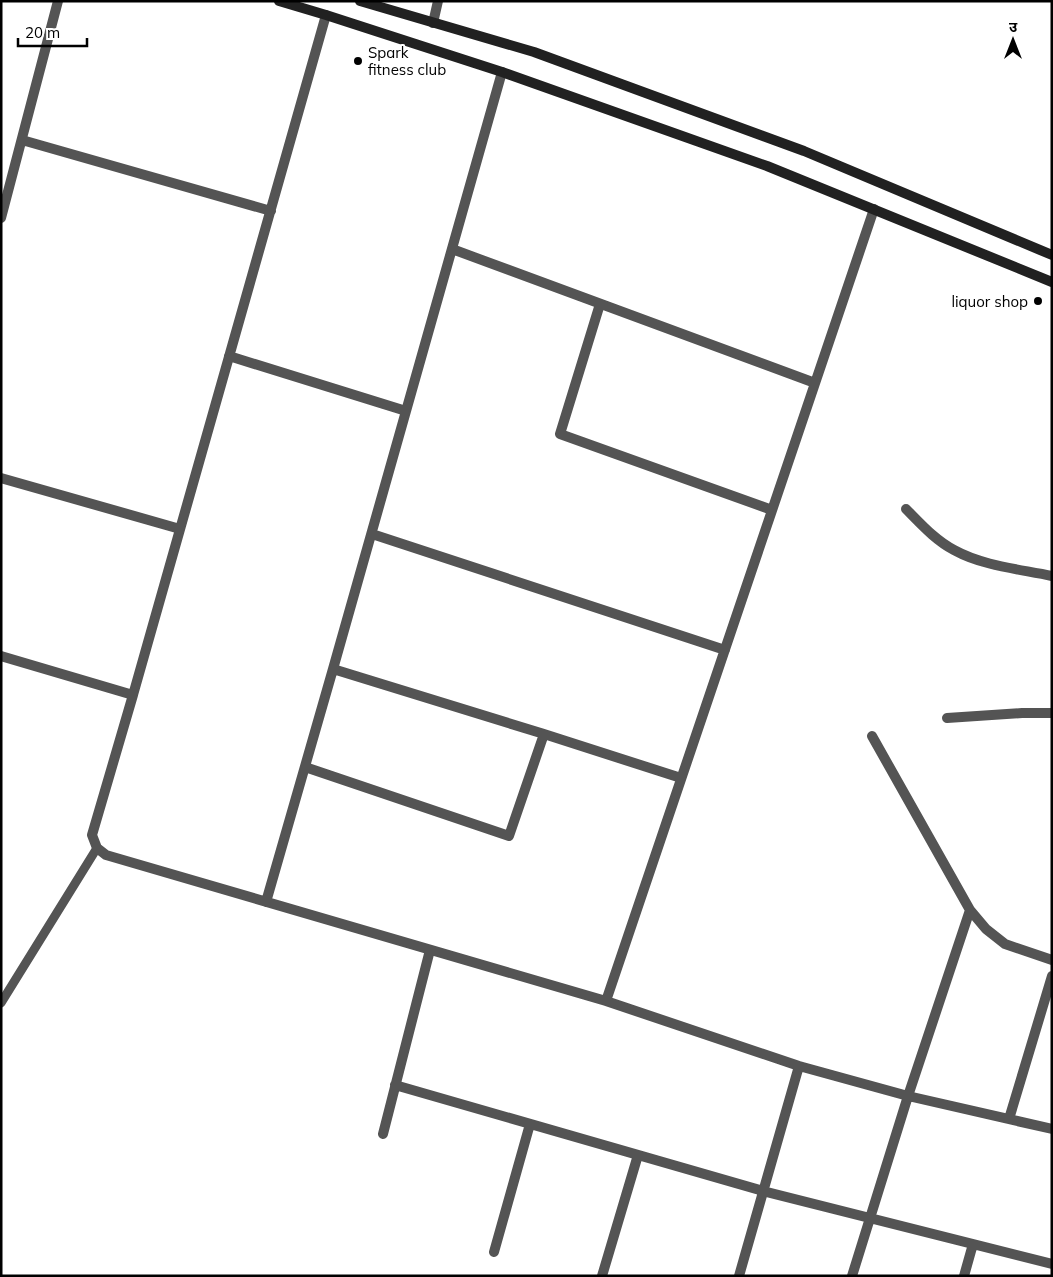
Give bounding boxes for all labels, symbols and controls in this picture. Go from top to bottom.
scale bar [18,15,86,47]
north arrow [988,15,1038,65]
text: उ [1009,18,1018,36]
text: 20 m [25,23,60,42]
place label: Spark fitness club [368,43,446,79]
marker: Spark fitness club [352,55,364,67]
place label: liquor shop [951,292,1028,311]
marker: liquor shop [1032,295,1044,307]

